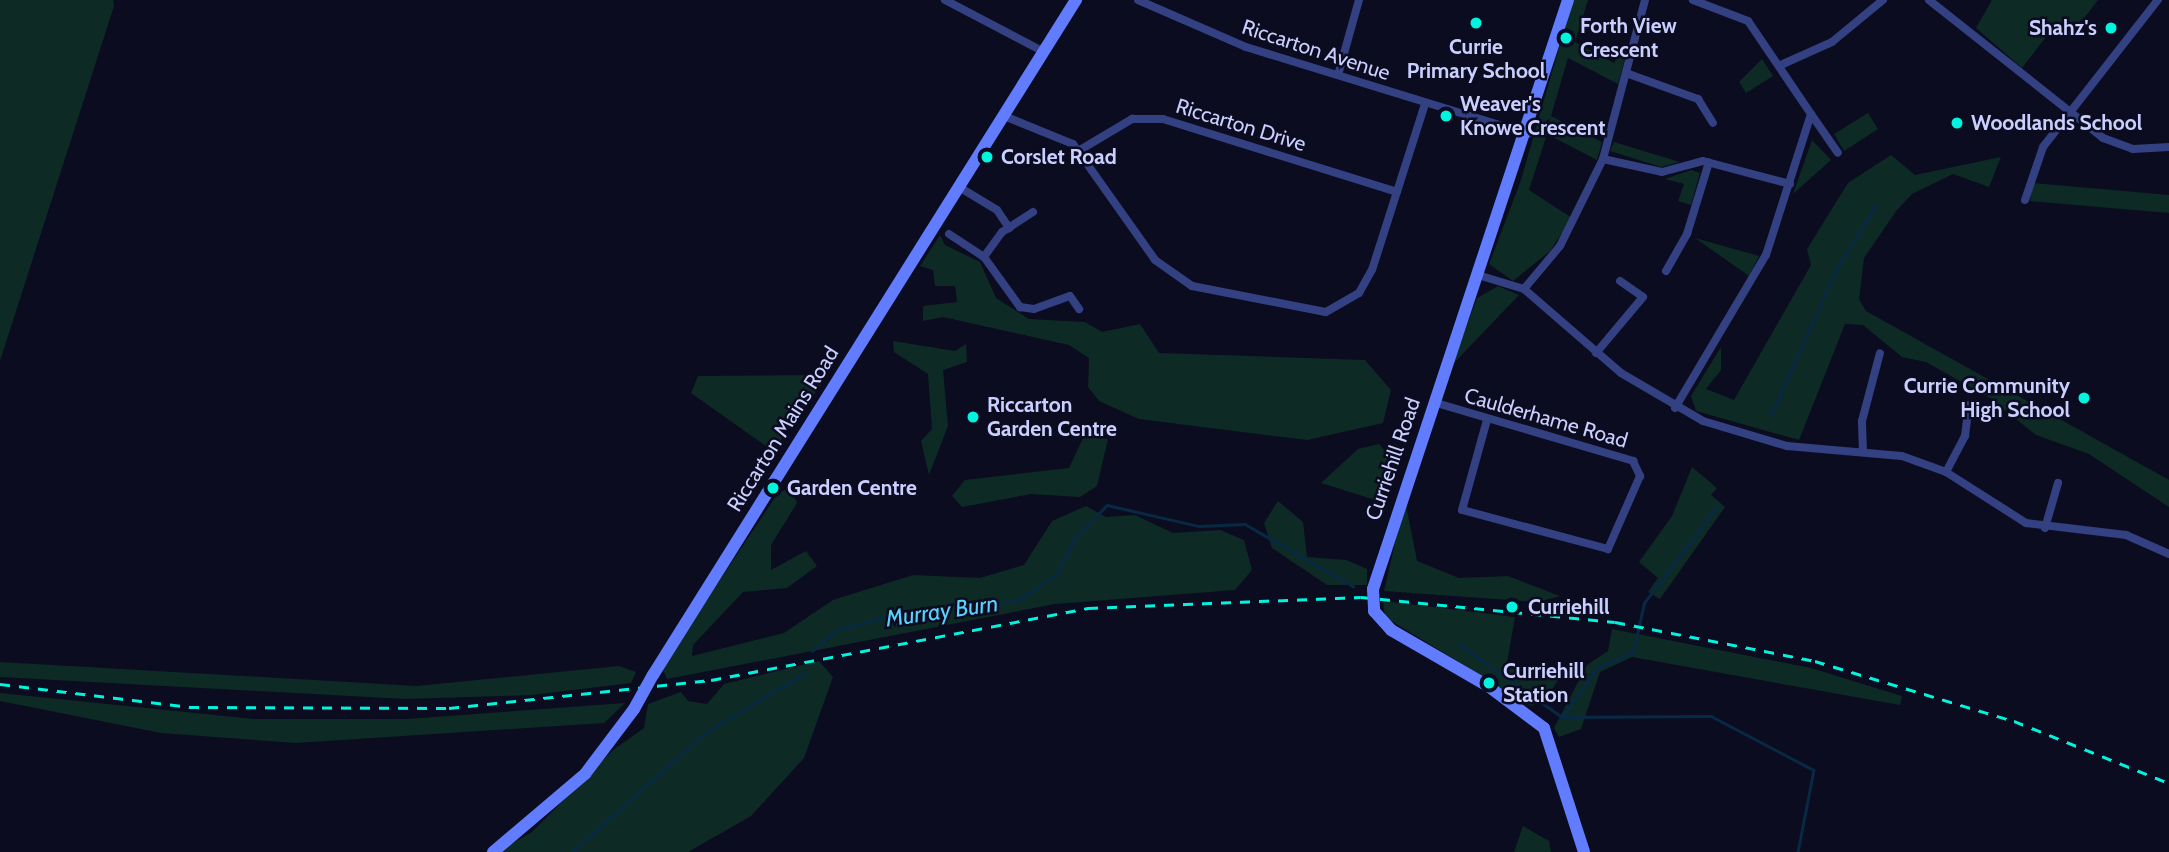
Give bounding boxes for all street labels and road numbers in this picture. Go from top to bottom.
street label: Riccarton Avenue [1239,14,1393,86]
street label: Riccarton Drive [1173,93,1309,157]
street label: Riccarton Mains Road [722,342,844,516]
street label: Caulderhame Road [1461,383,1631,453]
street label: Curriehill Road [1360,394,1426,524]

